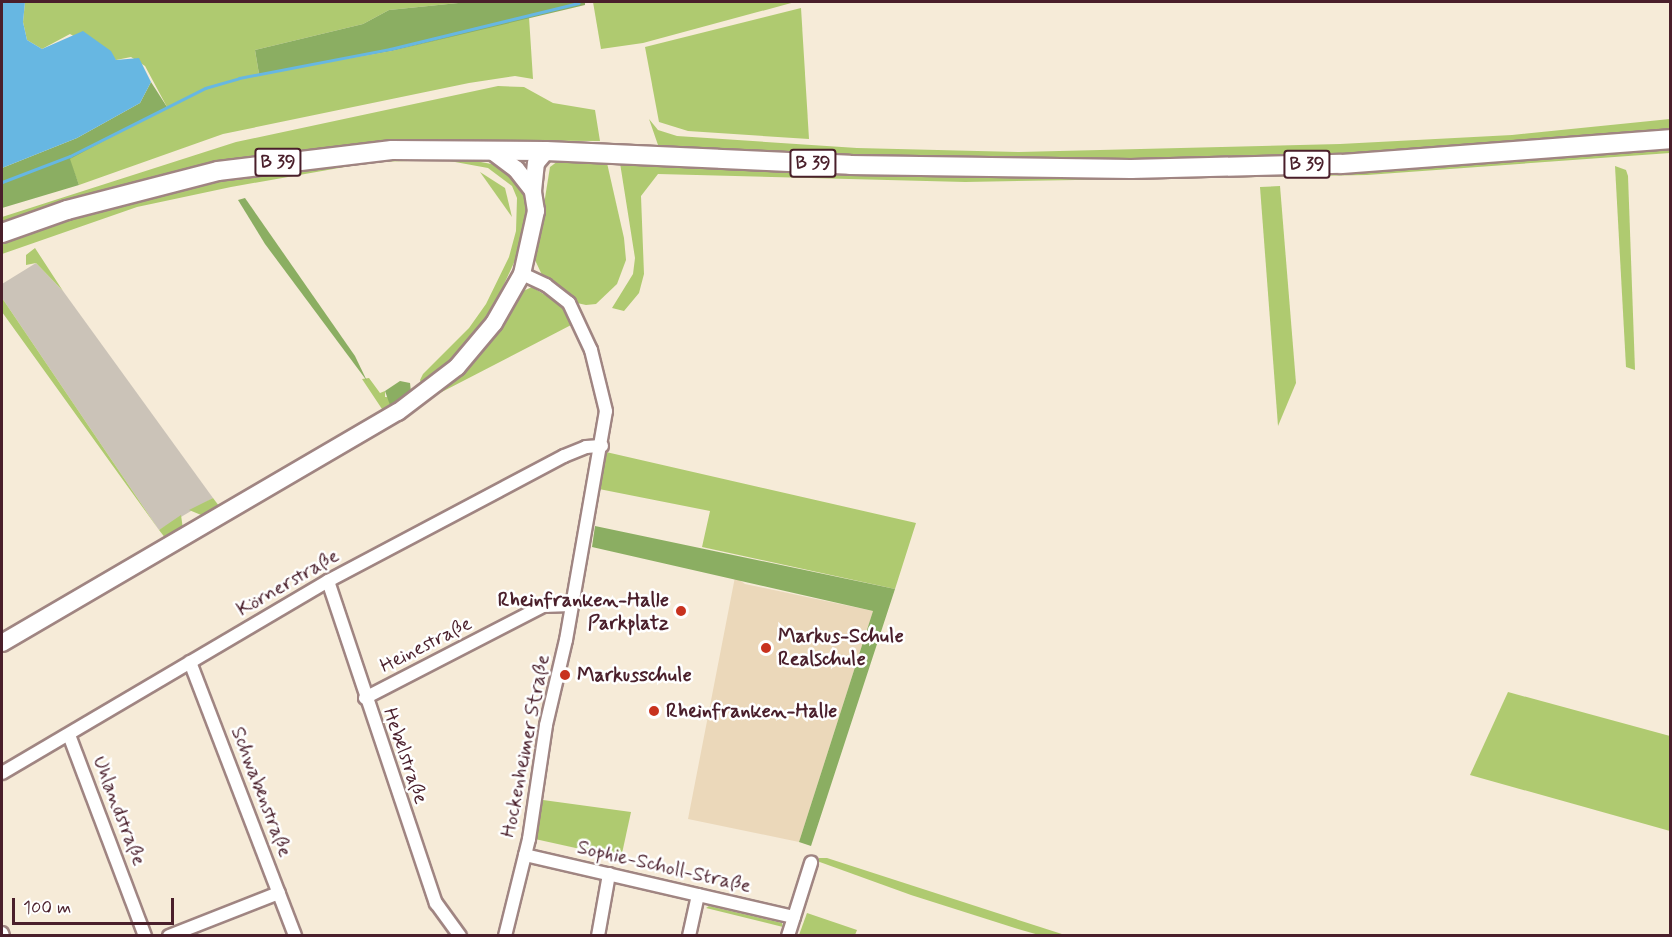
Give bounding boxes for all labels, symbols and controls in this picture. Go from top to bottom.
road number: B 39 [254,147,302,177]
road number: B 39 [789,148,837,178]
road number: B 39 [1283,149,1331,179]
street label: Körnerstraße [233,544,343,622]
place label: Rheinfranken-Halle Parkplatz [498,588,669,635]
marker: Rheinfranken-Halle Parkplatz [674,604,688,618]
street label: Heinestraße [376,612,476,678]
place label: Markus-Schule Realschule [778,624,904,671]
marker: Markus-Schule Realschule [759,641,773,655]
street label: Hockenheimer Straße [497,654,555,838]
place label: Markusschule [577,663,692,687]
marker: Markusschule [558,668,572,682]
place label: Rheinfranken-Halle [666,699,837,723]
marker: Rheinfranken-Halle [647,704,661,718]
street label: Hebelstraße [377,705,433,807]
street label: Schwabenstraße [225,723,297,861]
street label: Uhlandstraße [87,753,151,869]
street label: Sophie-Scholl-Straße [575,835,753,899]
scale bar [15,886,177,924]
text: 100 m [23,896,71,920]

